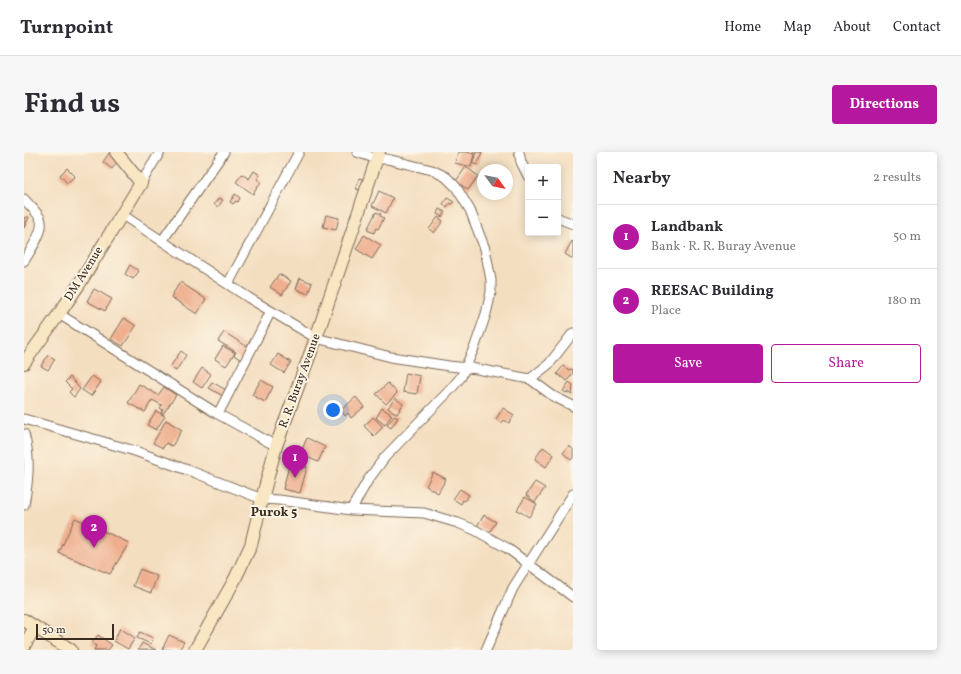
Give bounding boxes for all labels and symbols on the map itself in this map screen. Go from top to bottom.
north arrow [477,164,513,200]
street label: DM Avenue [61,243,107,304]
street label: R. R. Buray Avenue [275,331,325,431]
your location [323,400,343,420]
pin: 1 [282,445,308,478]
district label: Purok 5 [251,504,297,522]
pin: 2 [81,515,107,548]
scale bar [36,622,114,641]

